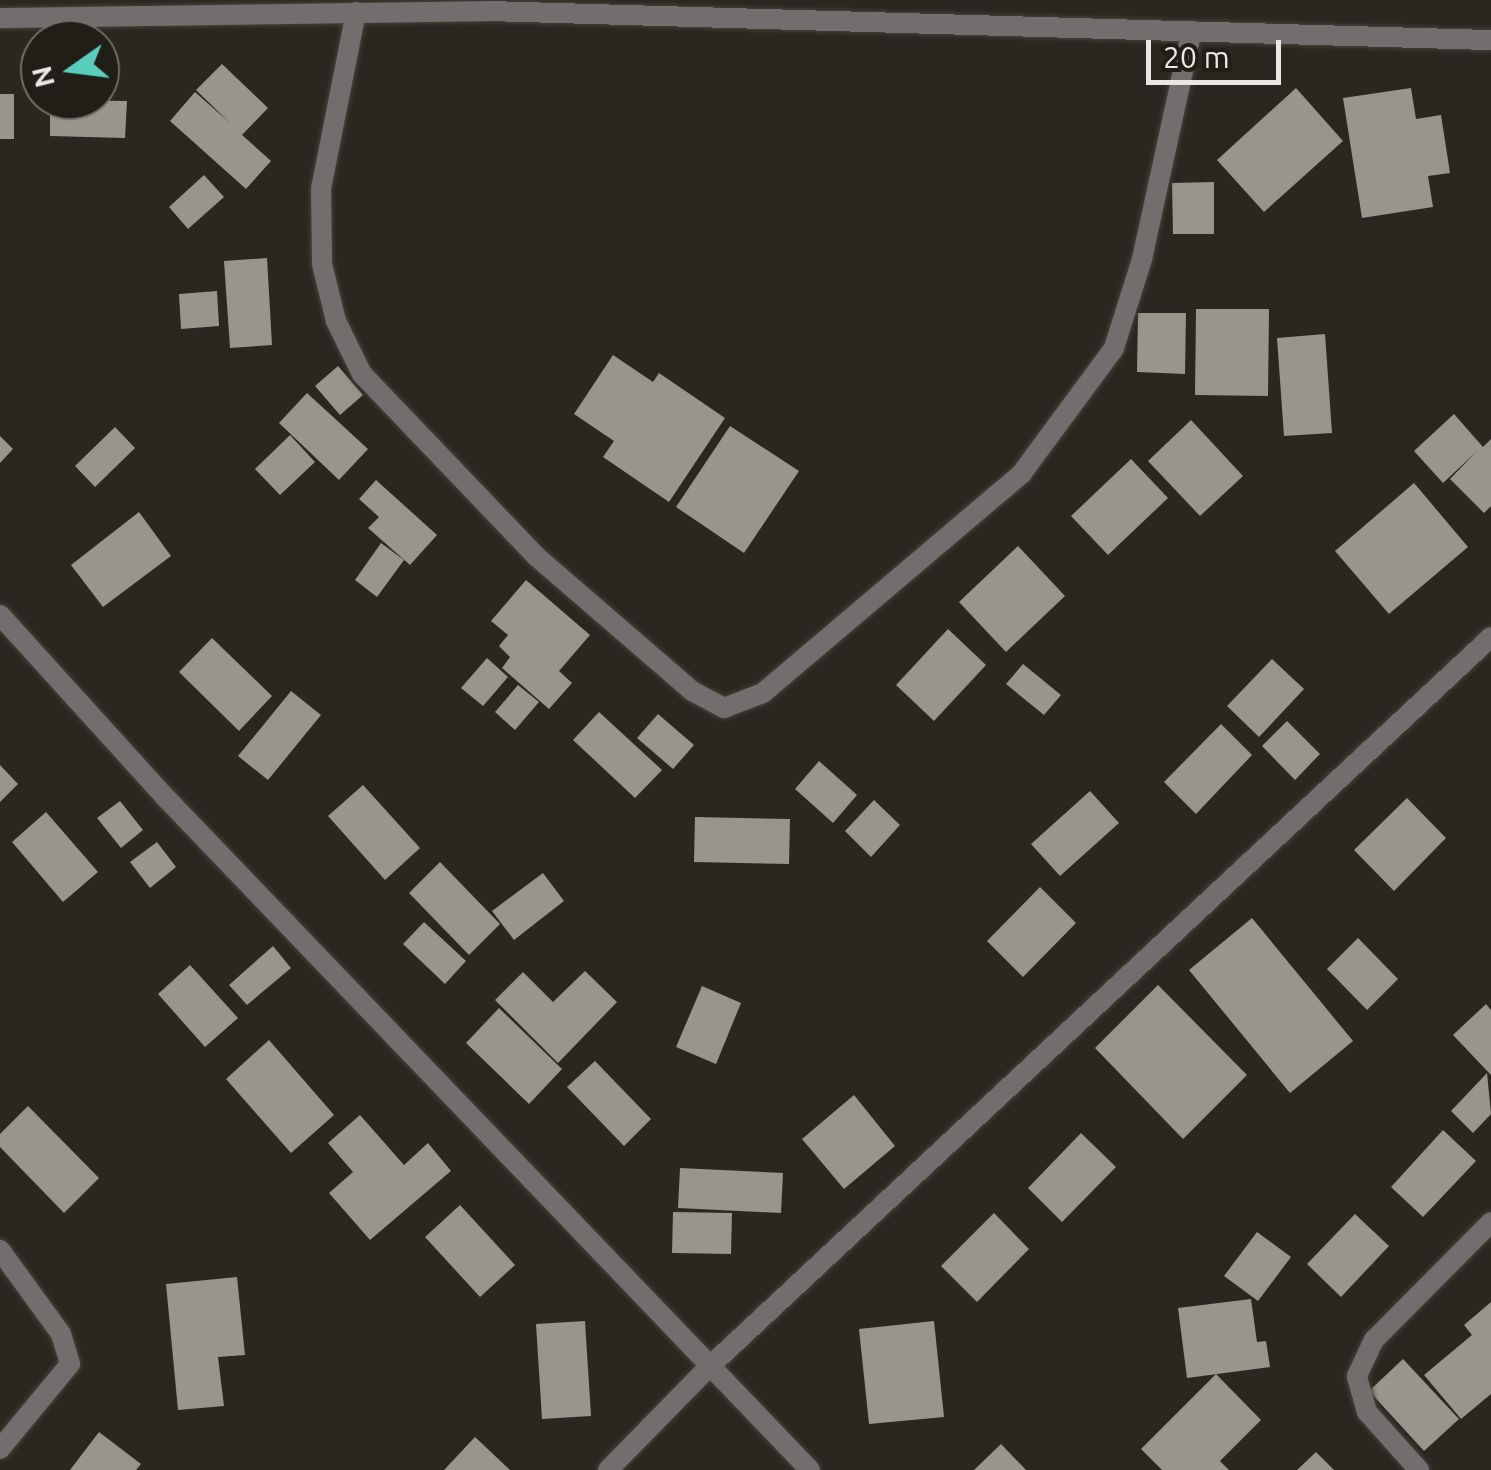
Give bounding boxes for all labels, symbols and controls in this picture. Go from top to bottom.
north arrow [20,20,120,120]
scale bar [1151,20,1286,82]
text: 20 m [1163,40,1230,74]
text: N [25,63,60,91]

